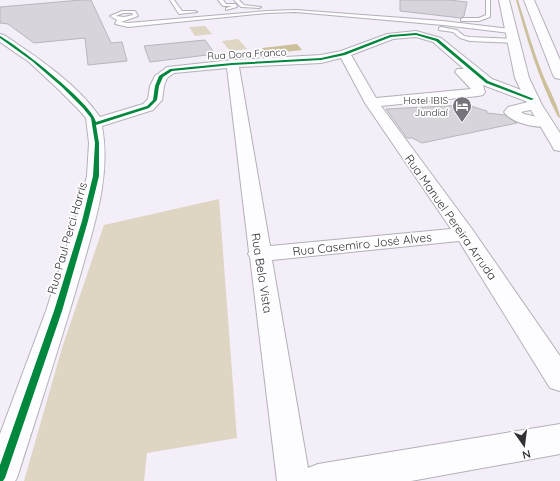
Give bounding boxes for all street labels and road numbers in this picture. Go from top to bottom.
street label: Rua Dora Franco [207,45,287,63]
street label: Rua Manuel Pereira Arruda [402,151,500,283]
street label: Rua Paul Perci Harris [44,180,90,296]
street label: Rua Casemiro José Alves [292,229,433,259]
street label: Rua Bela Vista [248,232,276,314]

